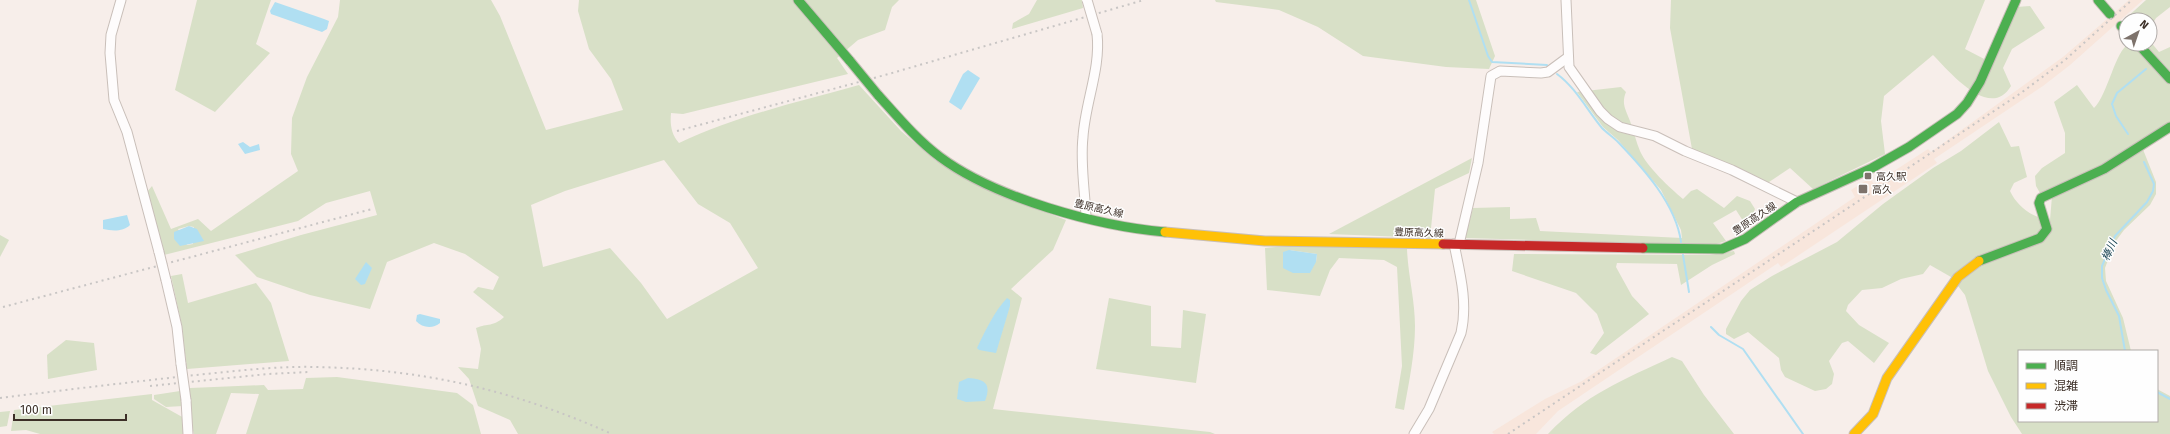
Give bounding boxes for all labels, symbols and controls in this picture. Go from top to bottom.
north arrow [2118,12,2158,52]
text: N [2137,17,2151,32]
marker: 高久駅 [1863,171,1873,181]
place label: 高久駅 [1876,171,1907,183]
marker: 高久 [1857,183,1869,195]
place label: 高久 [1872,184,1892,196]
street label: 豊原高久線 [1073,198,1124,220]
street label: 豊原高久線 [1730,200,1779,238]
street label: 豊原高久線 [1394,226,1444,240]
water label: 棒川 [2099,237,2120,263]
legend [2018,350,2158,422]
text: 順調 [2054,359,2078,373]
text: 混雑 [2054,379,2078,393]
scale bar [14,396,126,422]
text: 渋滞 [2054,399,2078,413]
text: 100 m [20,403,52,417]

